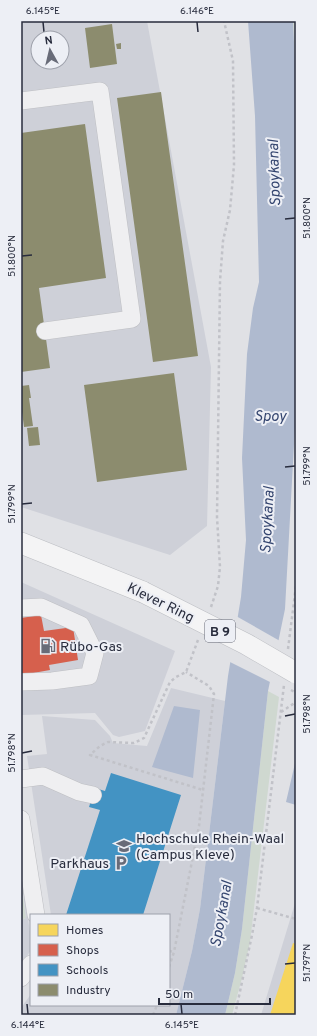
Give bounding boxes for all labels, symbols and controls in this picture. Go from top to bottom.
text: 6.145°E [26,5,60,18]
text: 6.146°E [180,5,214,18]
north arrow [30,30,70,70]
text: N [44,34,54,49]
water label: Spoykanal [265,138,286,207]
text: 51.800°N [301,197,314,239]
text: 51.800°N [6,235,19,277]
water label: Spoy [254,408,287,427]
text: 51.799°N [301,446,314,486]
text: 51.799°N [6,484,19,524]
water label: Spoykanal [257,485,280,554]
street label: Klever Ring [124,580,197,627]
road number: B 9 [205,620,235,642]
fuel station icon: Rübo-Gas [39,637,57,655]
place label: Rübo-Gas [60,639,122,656]
text: 51.798°N [301,694,314,734]
text: 51.798°N [6,733,19,773]
place label: Hochschule Rhein-Waal (Campus Kleve) [136,831,284,864]
school or university icon: Hochschule Rhein-Waal (Campus Kleve) [115,837,133,855]
parking icon: Parkhaus [112,854,130,872]
place label: Parkhaus [50,856,109,873]
water label: Spoykanal [207,879,238,949]
legend [30,914,170,1006]
text: Homes [66,923,103,939]
text: Shops [66,943,99,959]
text: 51.797°N [301,944,314,982]
text: Schools [66,963,108,979]
scale bar [159,980,270,1006]
text: Industry [66,983,111,999]
text: 50 m [165,987,193,1003]
text: 6.144°E [11,1019,45,1032]
text: 6.145°E [165,1019,199,1032]

